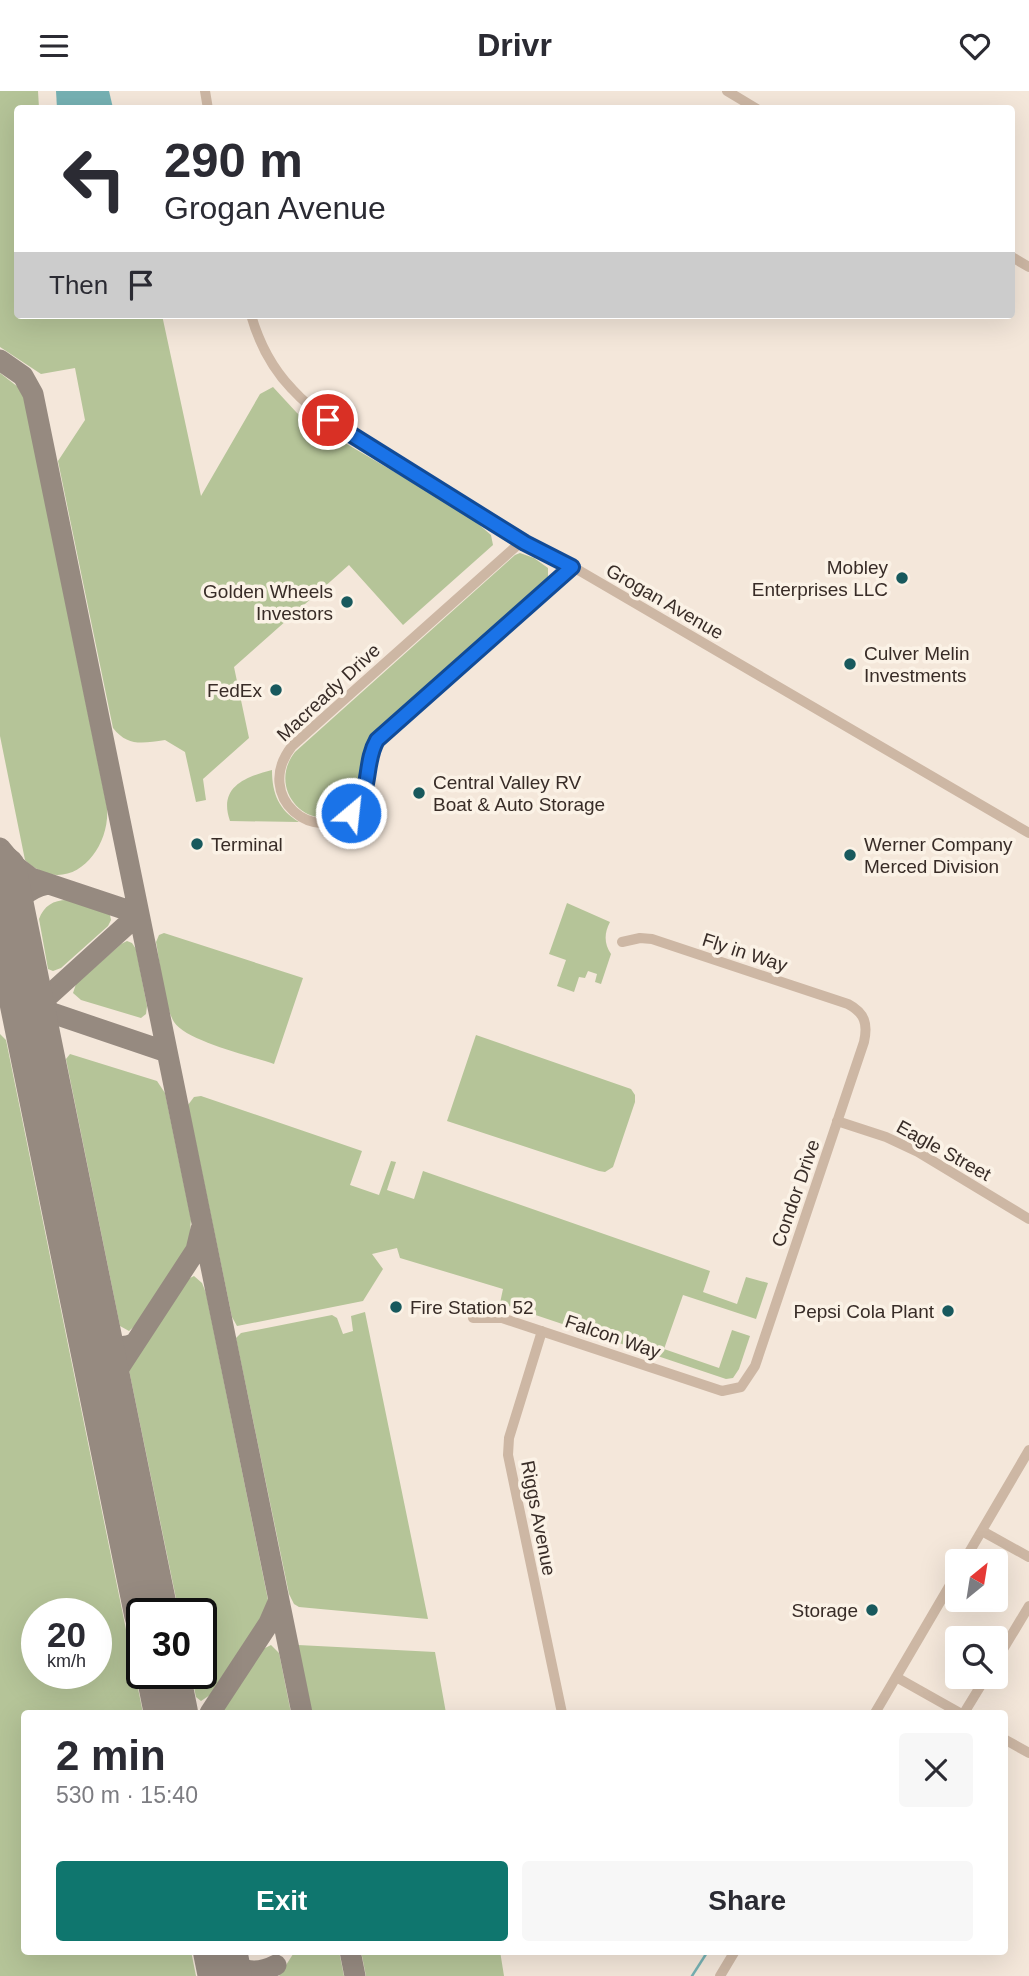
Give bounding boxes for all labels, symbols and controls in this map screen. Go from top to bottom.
icon: menu [35,27,73,65]
text: Drivr [477,27,552,63]
icon: heart [956,27,994,65]
icon: left [49,133,140,224]
text: 290 m [164,133,303,187]
text: Grogan Avenue [164,190,386,226]
icon: arrive [122,266,160,304]
text: Then [49,270,108,300]
pin [298,390,358,450]
icon: arrive [309,401,347,439]
place label: Mobley Enterprises LLC [752,557,888,600]
street label: Grogan Avenue [602,559,727,643]
marker: Mobley Enterprises LLC [894,570,910,586]
place label: Golden Wheels Investors [203,581,333,624]
marker: Golden Wheels Investors [339,594,355,610]
street label: Macready Drive [273,639,384,745]
place label: Culver Melin Investments [864,643,970,686]
marker: Culver Melin Investments [842,656,858,672]
place label: FedEx [207,680,262,701]
marker: FedEx [268,682,284,698]
place label: Central Valley RV Boat & Auto Storage [433,772,605,815]
position arrow [314,776,388,850]
marker: Central Valley RV Boat & Auto Storage [411,785,427,801]
place label: Terminal [211,834,283,855]
place label: Werner Company Merced Division [864,834,1013,877]
marker: Terminal [189,836,205,852]
marker: Werner Company Merced Division [842,847,858,863]
street label: Fly in Way [700,929,790,976]
street label: Eagle Street [893,1116,995,1185]
street label: Condor Drive [767,1137,824,1250]
place label: Fire Station 52 [410,1297,534,1318]
marker: Fire Station 52 [388,1299,404,1315]
place label: Pepsi Cola Plant [794,1301,935,1322]
marker: Pepsi Cola Plant [940,1303,956,1319]
street label: Falcon Way [562,1310,664,1363]
street label: Riggs Avenue [517,1459,560,1577]
north arrow [945,1549,1008,1612]
map controls [945,1549,1008,1689]
speed limit sign: 30 [126,1598,217,1689]
place label: Storage [791,1600,858,1621]
marker: Storage [864,1602,880,1618]
text: 20 [47,1615,86,1654]
button: search [945,1626,1008,1689]
text: km/h [47,1651,86,1671]
text: 2 min [56,1732,166,1779]
button: close [899,1733,973,1807]
text: 530 m · 15:40 [56,1782,198,1808]
button: Exit [56,1861,508,1941]
button: Share [522,1861,973,1941]

